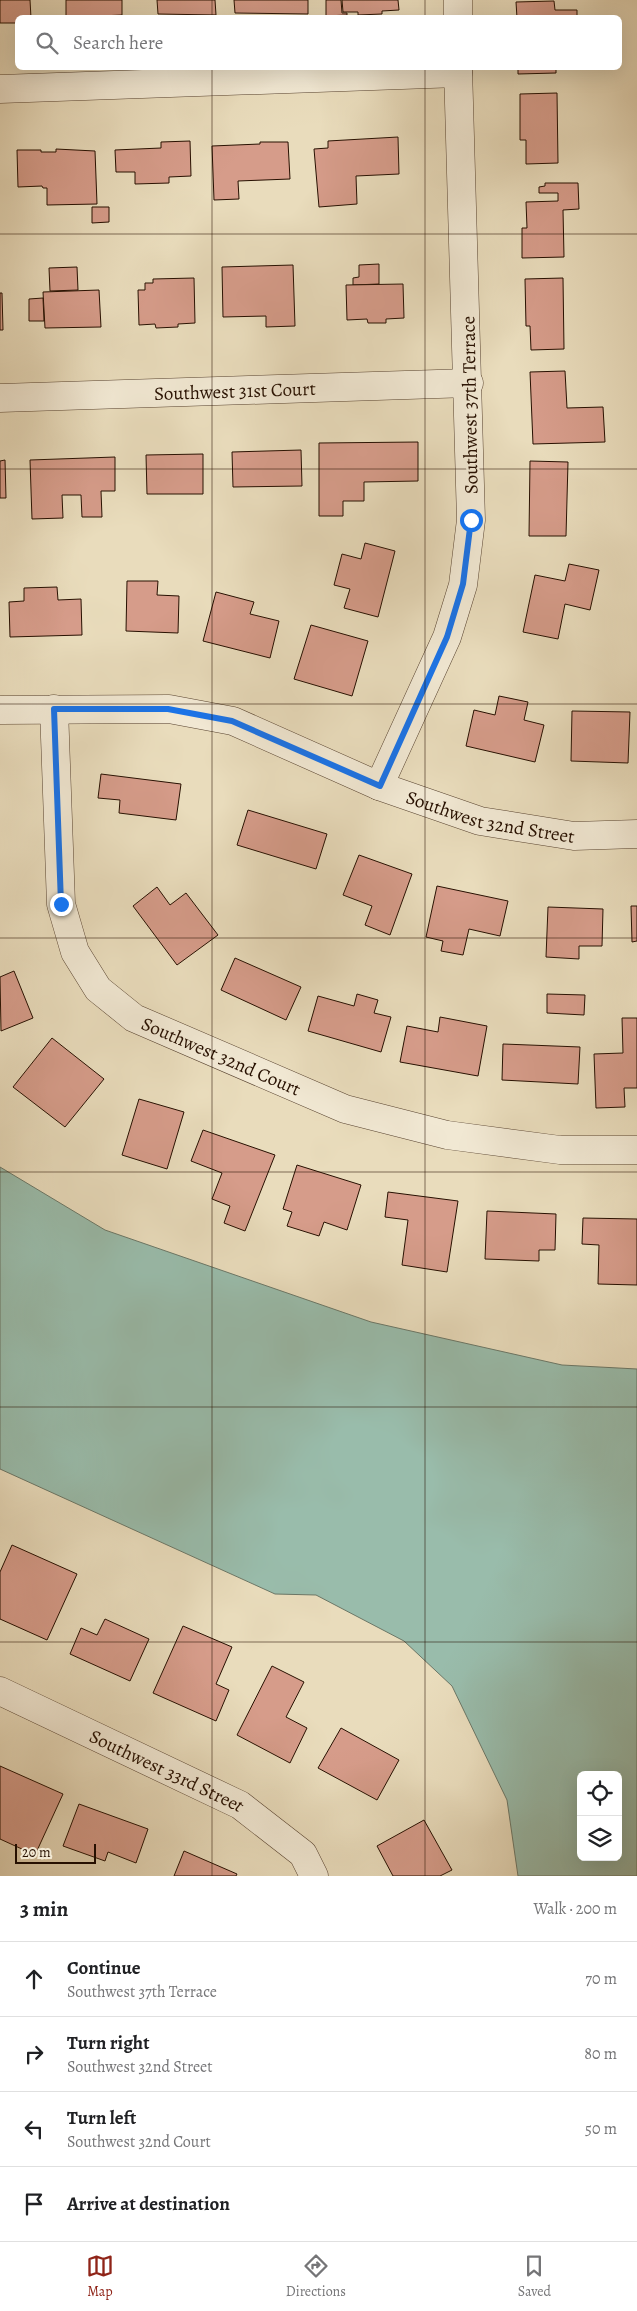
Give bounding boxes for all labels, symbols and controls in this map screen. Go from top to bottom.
search box [15,15,622,70]
icon: search [33,29,61,57]
text: Search here [73,30,163,56]
street label: Southwest 37th Terrace [455,316,485,494]
street label: Southwest 31st Court [154,376,316,407]
route start [460,509,483,532]
street label: Southwest 32nd Street [402,784,576,850]
route end [50,893,73,916]
street label: Southwest 32nd Court [137,1011,305,1102]
street label: Southwest 33rd Street [85,1723,250,1818]
map controls [577,1771,622,1861]
button: locate [577,1771,622,1816]
button: layers [577,1816,622,1861]
scale bar [15,1841,96,1864]
text: 20 m [22,1843,51,1862]
text: 3 min [20,1895,68,1923]
text: Walk · 200 m [533,1898,617,1920]
text: Continue [67,1955,141,1981]
icon: ahead [20,1965,48,1993]
text: 70 m [585,1968,617,1990]
text: Southwest 37th Terrace [67,1981,217,2003]
text: Turn right [67,2030,149,2056]
icon: right [20,2040,48,2068]
text: 80 m [584,2043,617,2065]
text: Southwest 32nd Street [67,2056,213,2078]
text: Turn left [67,2105,136,2131]
icon: left [20,2115,48,2143]
text: 50 m [585,2118,617,2140]
text: Southwest 32nd Court [67,2131,211,2153]
icon: arrive [20,2190,48,2218]
text: Arrive at destination [67,2191,230,2217]
tab: Map [86,2252,114,2301]
tab: Directions [286,2252,346,2301]
tab: Saved [518,2252,551,2301]

